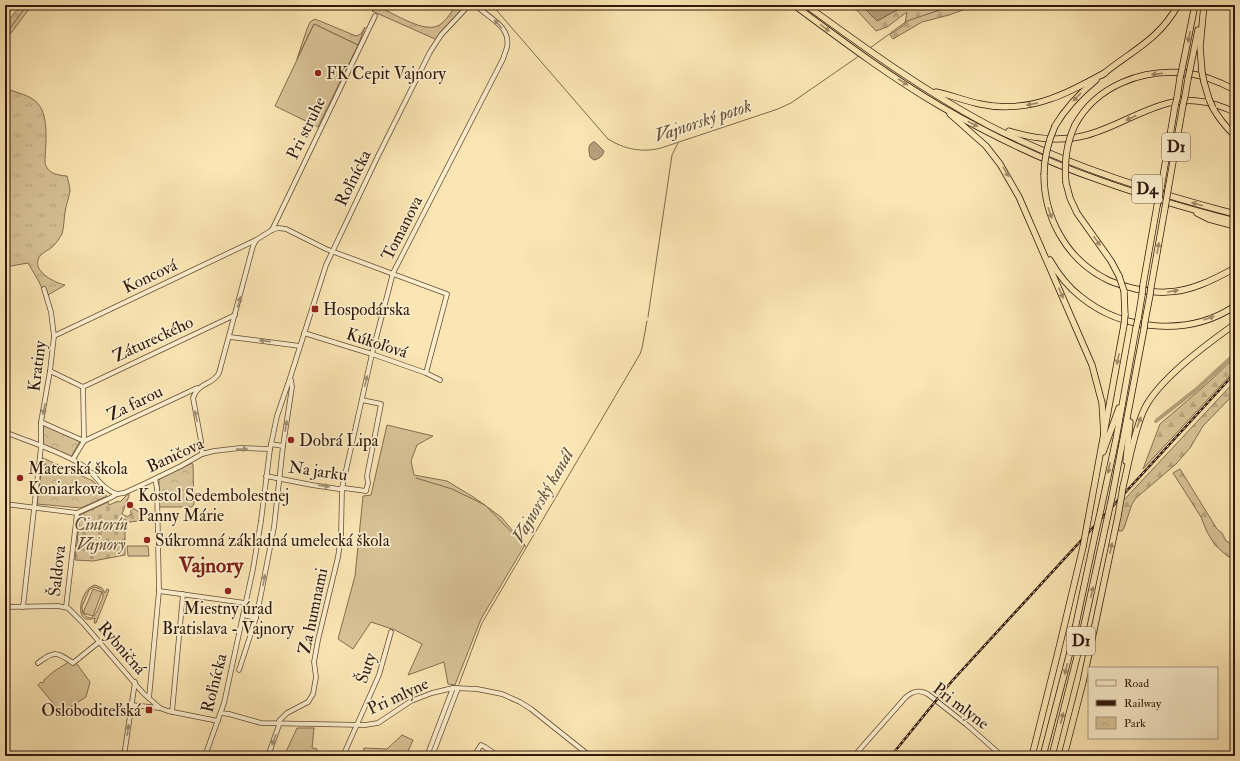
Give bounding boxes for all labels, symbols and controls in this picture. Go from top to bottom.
one-way arrow [493,19,502,29]
one-way arrow [819,24,830,32]
one-way arrow [1185,31,1191,43]
place label: FK Cepit Vajnory [326,63,446,85]
marker: FK Cepit Vajnory [313,68,323,78]
one-way arrow [1151,71,1163,77]
one-way arrow [898,78,908,86]
one-way arrow [1072,92,1082,102]
street label: Pri struhe [282,93,330,163]
water label: Vajnorský potok [652,95,754,147]
one-way arrow [1026,101,1038,107]
one-way arrow [1125,115,1137,121]
one-way arrow [967,121,979,127]
road number: D1 [1162,133,1190,161]
street label: Roľnícka [330,146,376,210]
one-way arrow [1002,166,1009,178]
road number: D4 [1132,175,1162,203]
street label: Tomanova [377,191,428,264]
one-way arrow [1191,201,1203,207]
one-way arrow [1047,208,1053,220]
one-way arrow [1093,236,1101,247]
one-way arrow [1155,242,1161,255]
street label: Koncová [119,254,181,298]
one-way arrow [1058,288,1064,299]
one-way arrow [1167,288,1179,294]
one-way arrow [236,296,242,308]
place label: Hospodárska [323,299,411,321]
marker: Hospodárska [310,304,320,314]
street label: Zátureckého [109,311,197,367]
one-way arrow [1204,315,1216,321]
street label: Kúkoľová [344,323,411,363]
one-way arrow [259,338,271,345]
street label: Kratiny [23,339,52,393]
one-way arrow [1114,353,1120,365]
one-way arrow [363,375,369,388]
street label: Za farou [104,381,166,425]
one-way arrow [41,403,47,415]
one-way arrow [192,410,198,422]
one-way arrow [1137,415,1143,427]
one-way arrow [283,420,289,432]
place label: Dobrá Lipa [299,430,380,452]
street label: Baničova [143,432,208,477]
marker: Dobrá Lipa [286,435,296,445]
water label: Vajnorský kanál [507,444,580,547]
one-way arrow [236,445,248,452]
street label: Na jarku [287,456,349,486]
place label: Materská škola Koniarkova [28,458,129,499]
one-way arrow [1106,462,1112,474]
marker: Materská škola Koniarkova [15,473,25,483]
one-way arrow [318,483,330,489]
place label: Kostol Sedembolestnej Panny Márie [138,485,289,527]
marker: Kostol Sedembolestnej Panny Márie [125,500,135,510]
park label: Cintorín Vajnory [74,514,128,555]
place label: Súkromná základná umelecká škola [155,530,391,551]
marker: Súkromná základná umelecká škola [142,535,152,545]
one-way arrow [1109,542,1115,554]
street label: Šaldova [42,543,70,598]
district label: Vajnory [178,552,244,579]
street label: Za humnami [294,566,332,656]
one-way arrow [261,574,267,586]
marker: Miestny úrad Bratislava - Vajnory [223,586,233,596]
one-way arrow [1089,586,1095,598]
place label: Miestny úrad Bratislava - Vajnory [162,598,295,640]
street label: Rybničná [93,617,151,680]
road number: D1 [1067,627,1095,655]
street label: Šuty [349,649,382,686]
street label: Roľnícka [197,650,232,715]
one-way arrow [1062,663,1068,675]
legend [1088,667,1218,739]
street label: Pri mlyne [364,673,432,720]
text: Road [1124,676,1149,691]
street label: Pri mlyne [928,678,993,735]
text: Railway [1124,696,1162,711]
place label: Osloboditeľská [41,700,142,721]
marker: Osloboditeľská [144,705,154,715]
one-way arrow [1059,712,1065,724]
text: Park [1124,716,1146,731]
one-way arrow [125,724,131,736]
one-way arrow [271,734,277,746]

